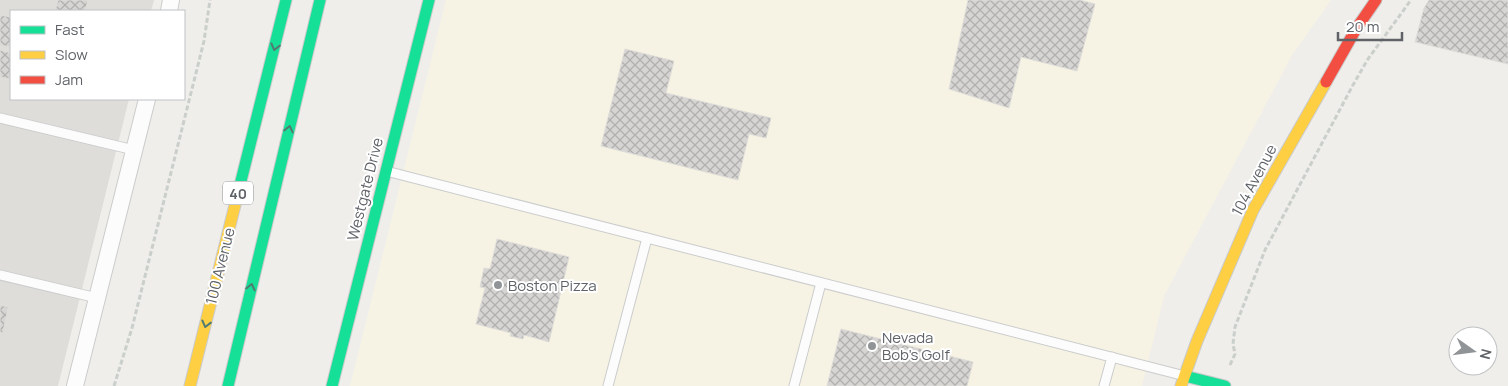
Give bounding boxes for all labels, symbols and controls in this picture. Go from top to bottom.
legend [10,10,185,100]
scale bar [1338,10,1402,42]
text: 20 m [1346,16,1379,37]
text: Fast [55,19,84,40]
one-way arrow [270,43,281,52]
text: Slow [55,44,88,65]
text: Jam [55,69,83,90]
one-way arrow [283,125,294,134]
street label: Westgate Drive [342,135,388,243]
street label: 104 Avenue [1226,140,1282,219]
road number: 40 [223,182,253,204]
street label: 100 Avenue [200,225,240,307]
place label: Boston Pizza [508,275,597,296]
marker: Boston Pizza [492,279,504,291]
one-way arrow [245,283,256,292]
one-way arrow [201,319,212,328]
north arrow [1448,326,1498,376]
place label: Nevada Bob's Golf [882,327,950,365]
marker: Nevada Bob's Golf [866,340,878,352]
text: N [1476,347,1497,361]

